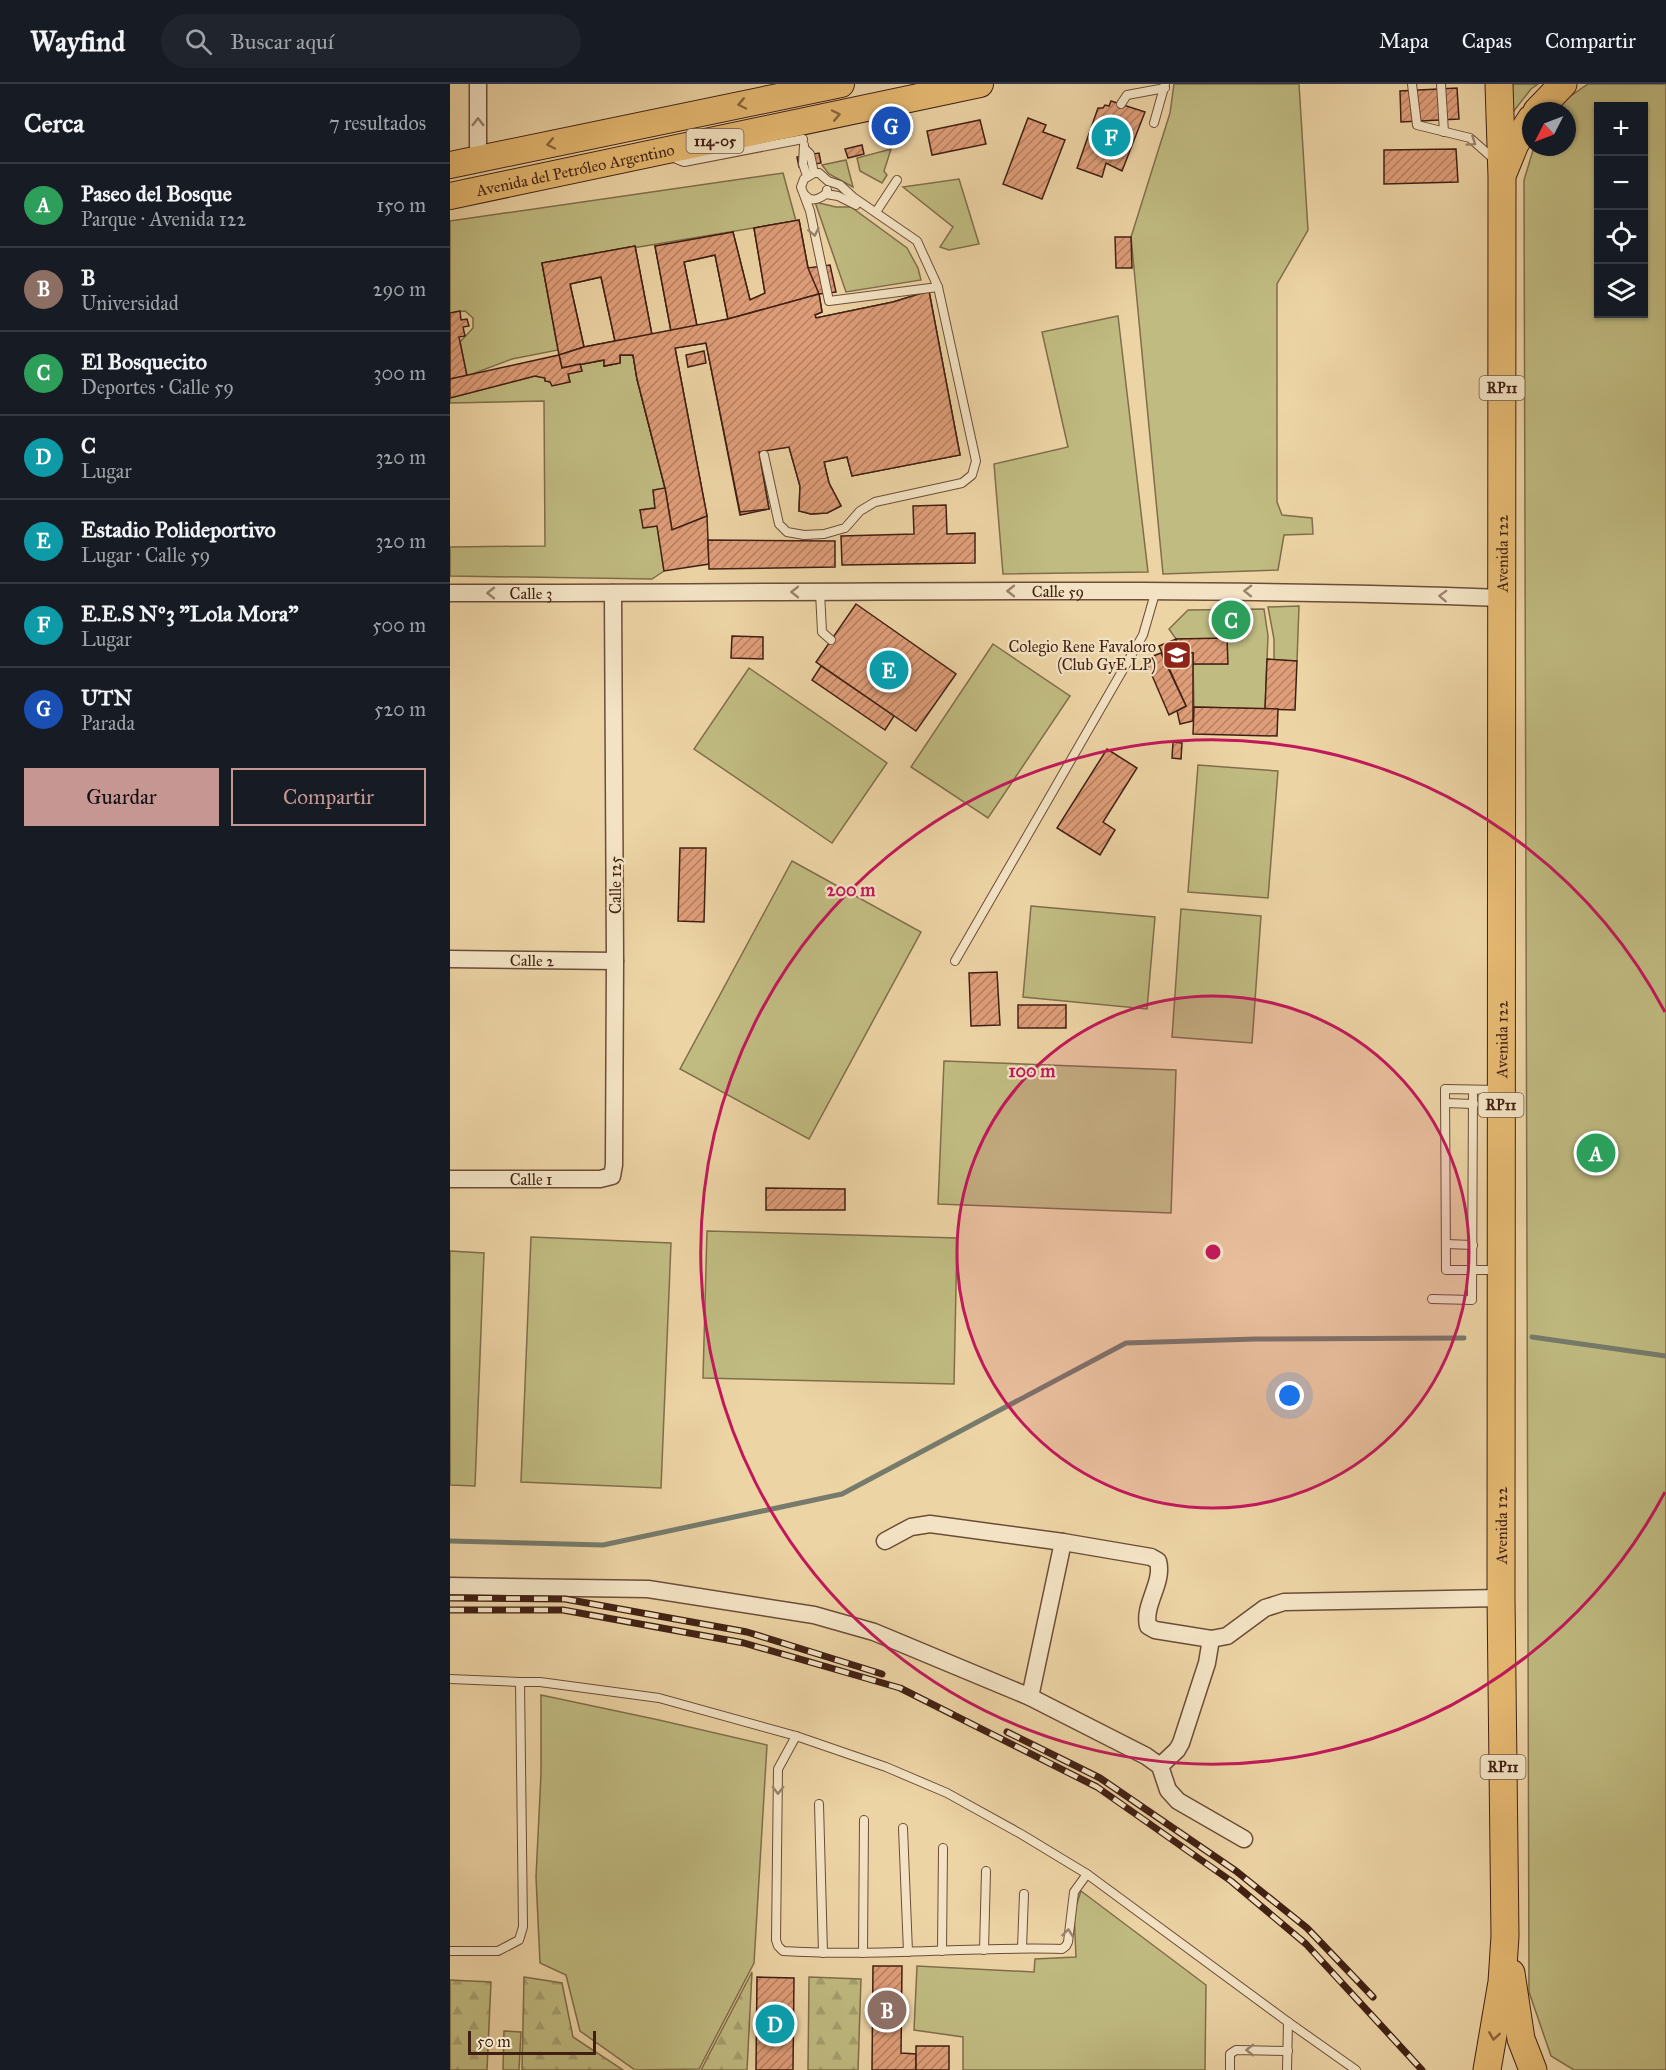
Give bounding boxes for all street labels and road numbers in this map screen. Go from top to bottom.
road number: 114-05 [686,129,744,153]
street label: Avenida del Petróleo Argentino [473,140,676,200]
road number: RP11 [1480,376,1524,400]
street label: Avenida 122 [1493,514,1512,593]
street label: Calle 59 [1032,582,1084,601]
street label: Calle 3 [510,584,552,603]
street label: Calle 125 [606,855,625,914]
street label: Calle 2 [510,951,554,970]
street label: Avenida 122 [1492,1000,1511,1079]
road number: RP11 [1478,1093,1524,1117]
street label: Calle 1 [510,1170,552,1189]
street label: Avenida 122 [1492,1486,1511,1565]
road number: RP11 [1480,1755,1526,1779]

